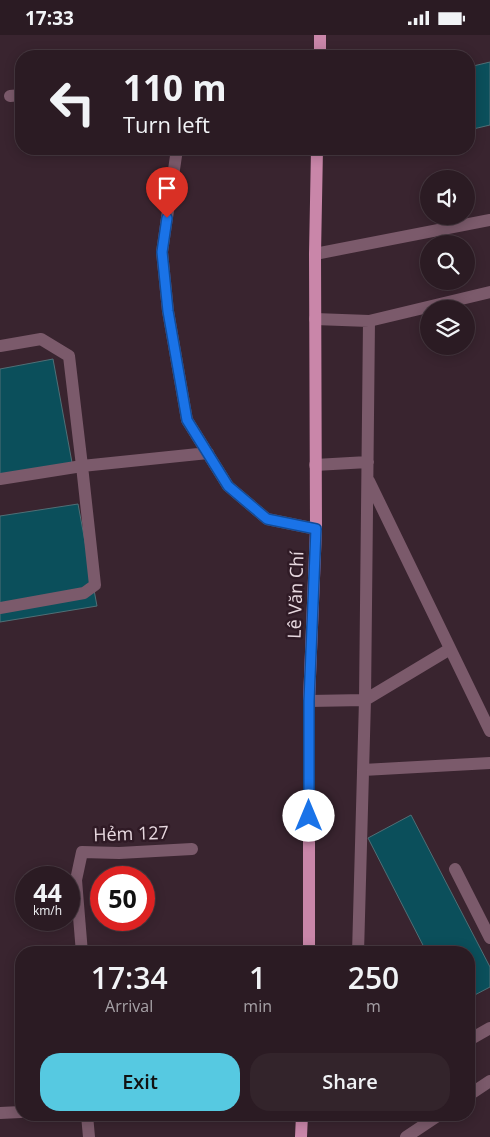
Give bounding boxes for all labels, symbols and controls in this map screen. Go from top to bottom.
text: 17:33 [25,5,74,31]
text: 110 m [123,64,227,111]
icon: left [40,70,105,135]
text: Turn left [123,109,210,139]
pin [146,167,188,218]
map controls [420,170,475,355]
button: sound [420,170,475,225]
icon: arrive [153,174,181,202]
button: search [420,235,475,290]
button: layers [420,300,475,355]
street label: Lê Văn Chí [281,550,309,639]
position arrow [282,789,334,841]
street label: Hẻm 127 [93,820,169,846]
speed limit sign: 50 [90,866,155,931]
text: 44 [33,875,62,909]
text: km/h [33,902,62,919]
text: 17:34 [91,957,168,998]
text: 1 [249,957,266,998]
text: 250 [348,957,399,998]
text: Arrival [105,995,153,1017]
text: min [243,995,272,1017]
text: m [366,995,381,1017]
button: Exit [40,1053,240,1111]
button: Share [250,1053,450,1111]

